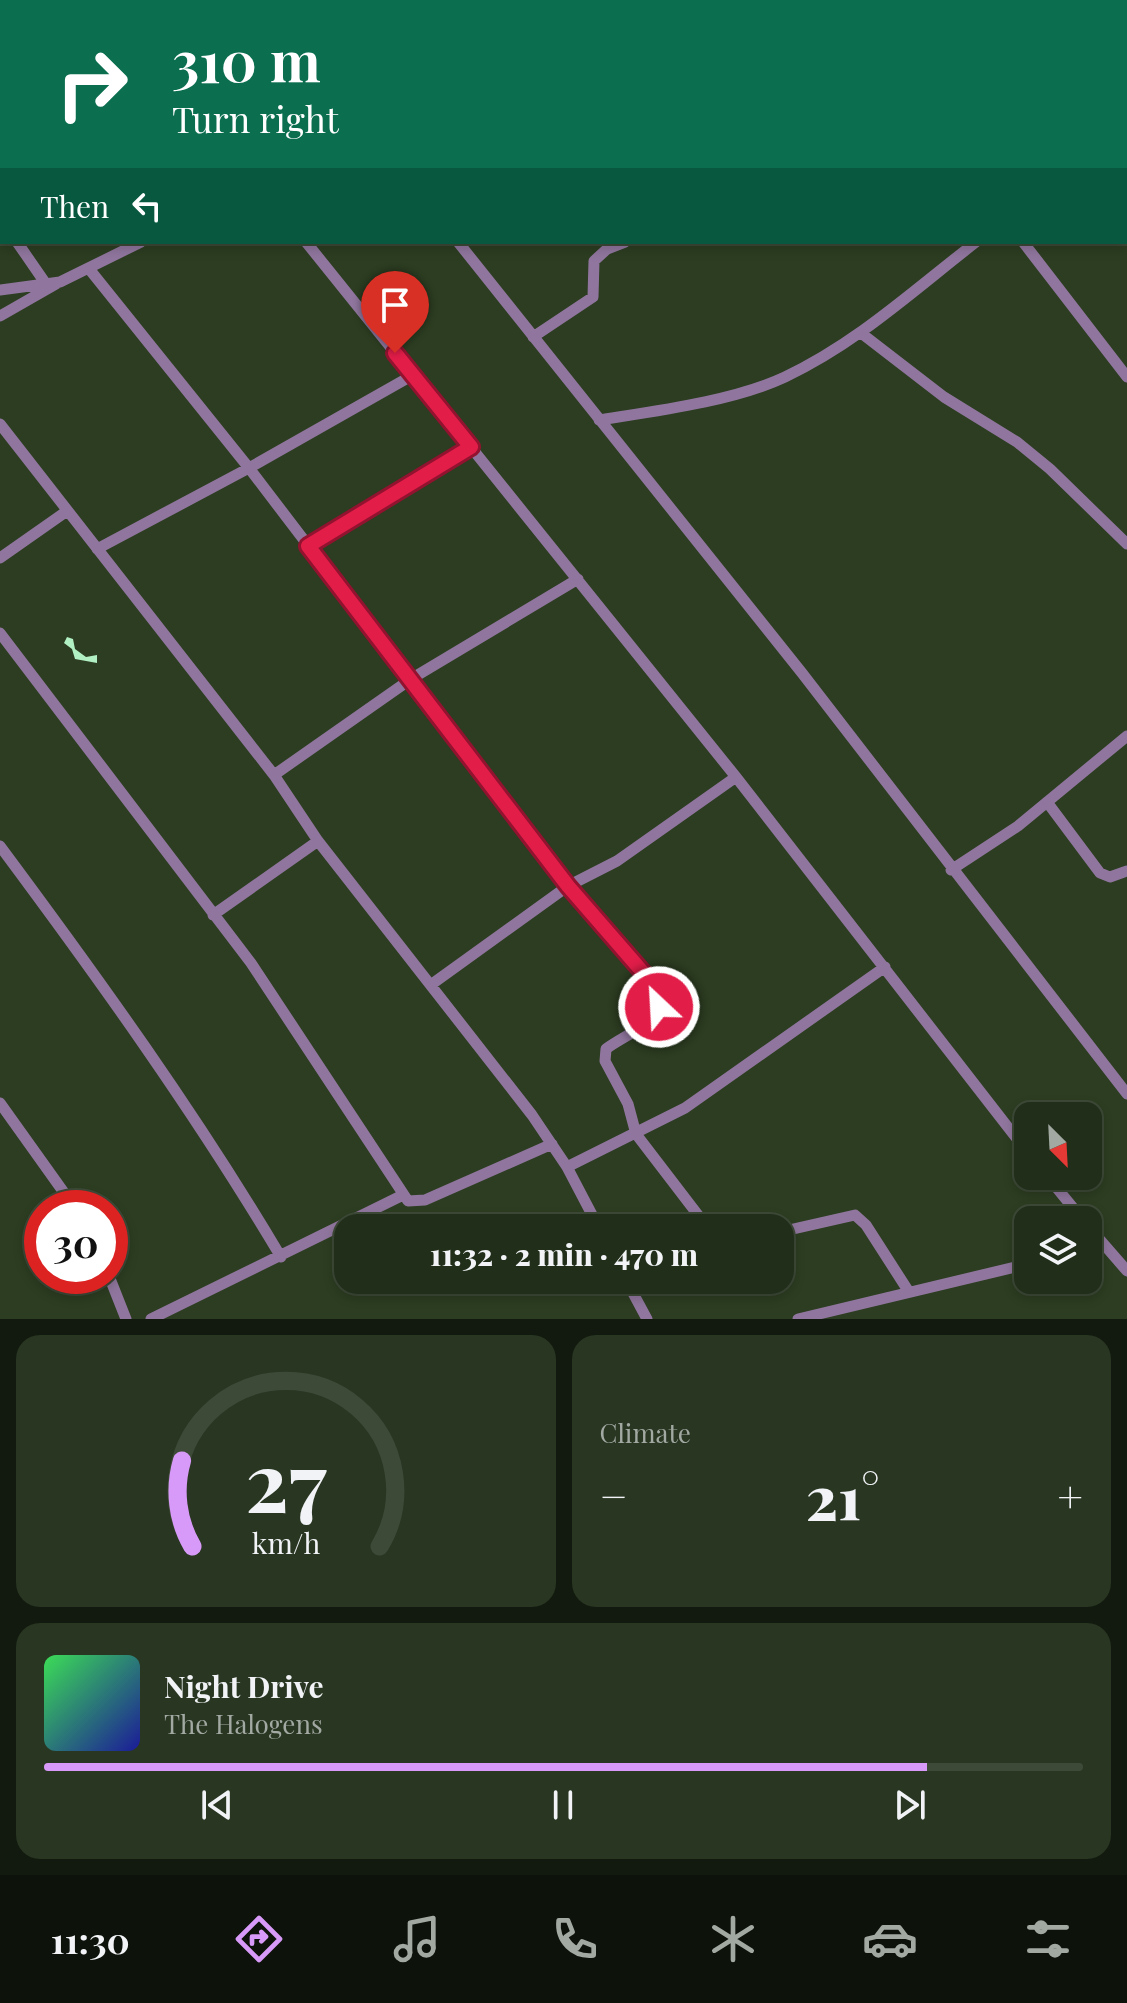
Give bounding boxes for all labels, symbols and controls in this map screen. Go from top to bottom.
text: 310 m [172,22,321,97]
icon: right [40,32,144,136]
text: Turn right [172,94,339,142]
icon: left [125,184,169,228]
text: Then [40,186,109,226]
pin [361,271,429,353]
icon: arrive [373,283,417,327]
position arrow [617,965,701,1049]
north arrow [1014,1102,1102,1190]
map controls [1014,1102,1102,1294]
speed limit sign: 30 [24,1190,128,1294]
button: layers [1014,1206,1102,1294]
text: 11:32 · 2 min · 470 m [430,1234,698,1274]
text: Climate [600,1415,691,1450]
text: 27 [245,1423,327,1534]
text: 21° [806,1455,879,1535]
text: − [600,1465,628,1524]
text: + [1057,1465,1083,1524]
text: km/h [251,1523,320,1561]
text: Night Drive [164,1666,324,1706]
text: The Halogens [164,1706,323,1741]
icon: previous [195,1783,239,1827]
icon: pause [541,1783,585,1827]
icon: next [888,1783,932,1827]
icon: directions [231,1911,287,1967]
icon: music [389,1911,445,1967]
icon: phone [547,1911,603,1967]
icon: climate [705,1911,761,1967]
icon: car [862,1911,918,1967]
icon: filters [1020,1911,1076,1967]
text: 11:30 [51,1915,130,1963]

